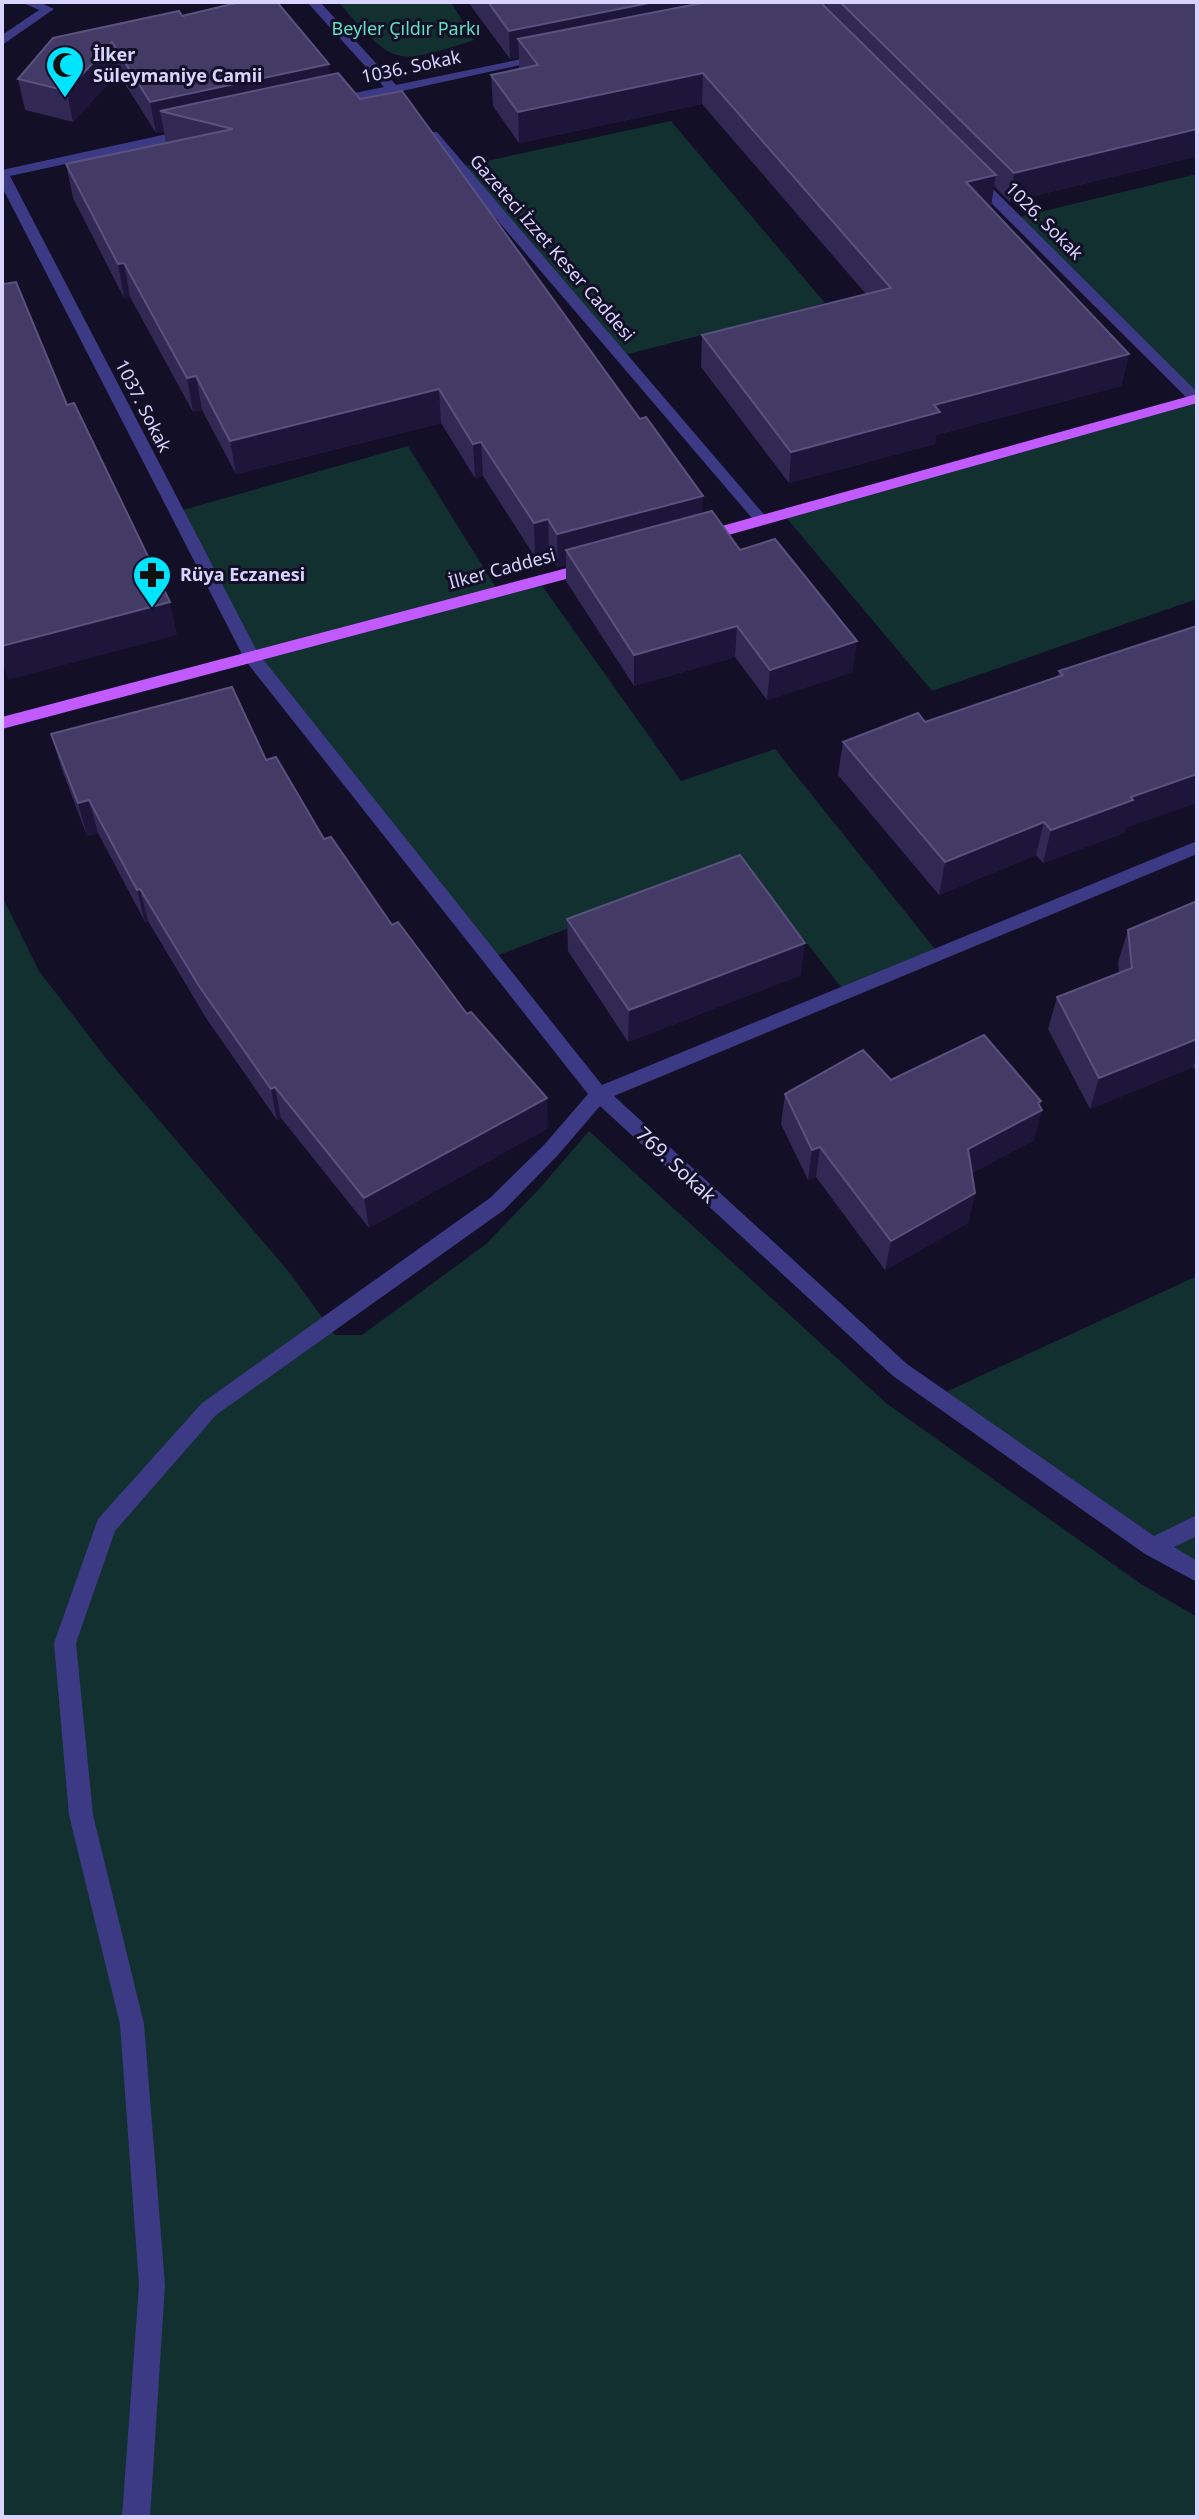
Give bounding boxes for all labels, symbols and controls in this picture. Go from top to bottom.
park label: Beyler Çıldır Parkı [332,16,480,40]
place label: İlker Süleymaniye Camii [93,42,262,87]
mosque icon: İlker Süleymaniye Camii [44,44,86,99]
street label: 1036. Sokak [359,44,463,88]
street label: Gazeteci İzzet Keser Caddesi [465,149,641,346]
street label: 1026. Sokak [1001,176,1089,265]
street label: 1037. Sokak [110,355,178,456]
street label: İlker Caddesi [446,542,558,594]
pharmacy icon: Rüya Eczanesi [131,554,173,609]
place label: Rüya Eczanesi [180,562,305,586]
street label: 769. Sokak [630,1120,723,1209]

